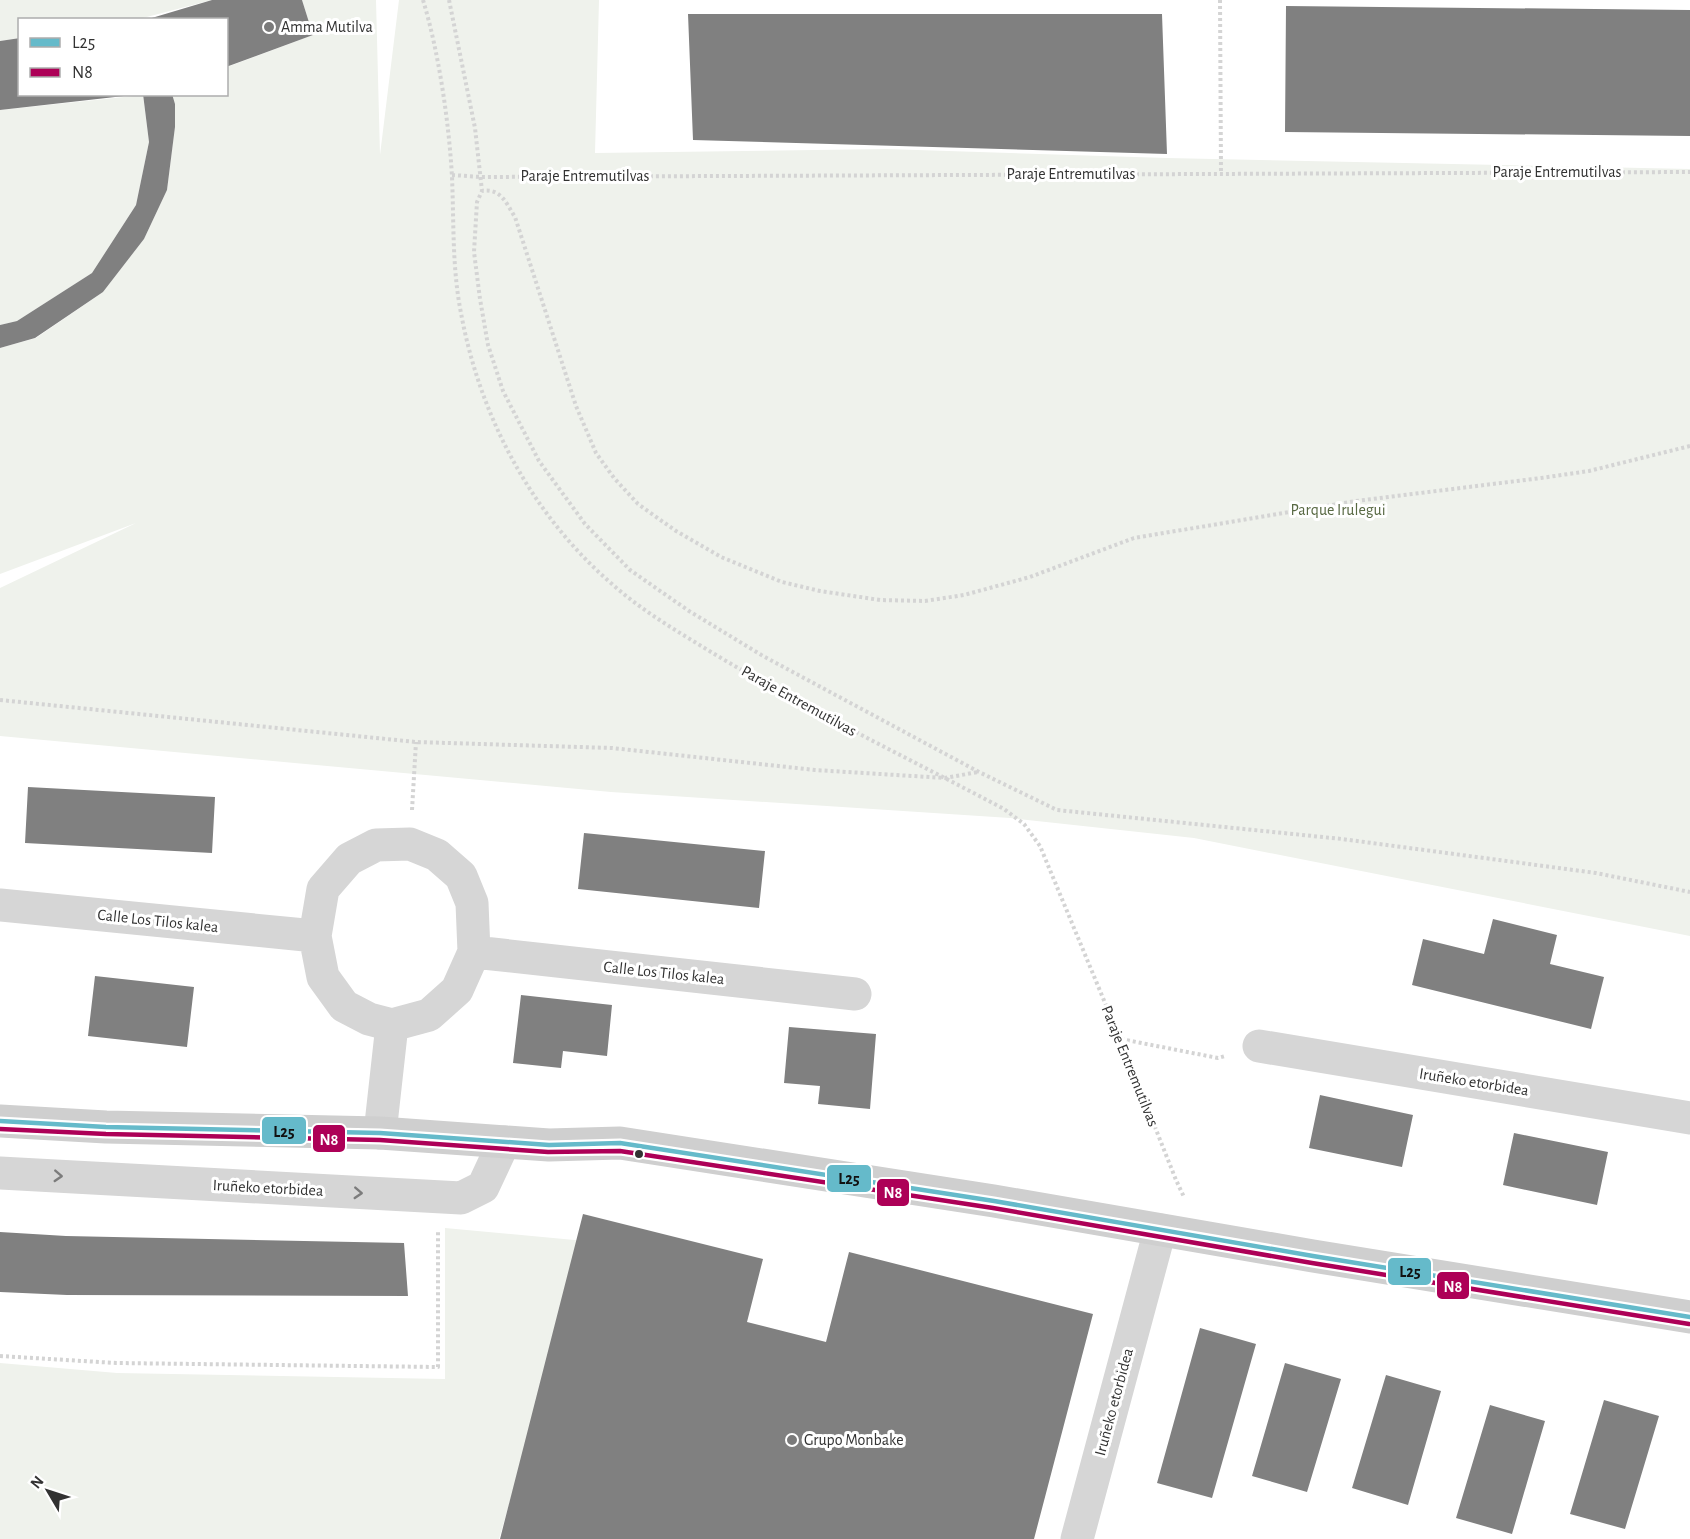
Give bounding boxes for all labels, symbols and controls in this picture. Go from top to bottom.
legend [18,18,228,96]
place label: Amma Mutilva [281,19,373,35]
marker: Amma Mutilva [262,20,276,34]
text: L25 [72,34,95,52]
text: N8 [72,64,93,82]
street label: Paraje Entremutilvas [1493,164,1622,181]
street label: Paraje Entremutilvas [1007,166,1136,183]
street label: Paraje Entremutilvas [521,168,650,185]
park label: Parque Irulegui [1290,502,1386,518]
street label: Paraje Entremutilvas [738,663,859,740]
street label: Calle Los Tilos kalea [97,907,219,935]
street label: Calle Los Tilos kalea [603,959,725,987]
street label: Paraje Entremutilvas [1098,1003,1162,1129]
street label: Iruñeko etorbidea [1418,1065,1530,1099]
line badge: L25 [261,1116,307,1145]
text: L25 [273,1124,295,1140]
line badge: N8 [312,1124,346,1153]
text: N8 [319,1132,339,1148]
unlabelled marker [633,1148,645,1160]
line badge: L25 [826,1164,872,1193]
one-way arrow [54,1170,63,1183]
text: L25 [838,1171,860,1187]
street label: Iruñeko etorbidea [212,1177,324,1199]
line badge: N8 [876,1178,910,1207]
text: N8 [883,1185,903,1201]
one-way arrow [353,1186,362,1199]
line badge: L25 [1387,1257,1432,1286]
text: L25 [1399,1264,1421,1280]
line badge: N8 [1436,1271,1470,1300]
text: N8 [1443,1279,1463,1295]
street label: Iruñeko etorbidea [1092,1346,1136,1458]
place label: Grupo Monbake [804,1432,904,1448]
marker: Grupo Monbake [785,1433,799,1447]
north arrow [18,1461,78,1521]
text: N [27,1473,47,1492]

